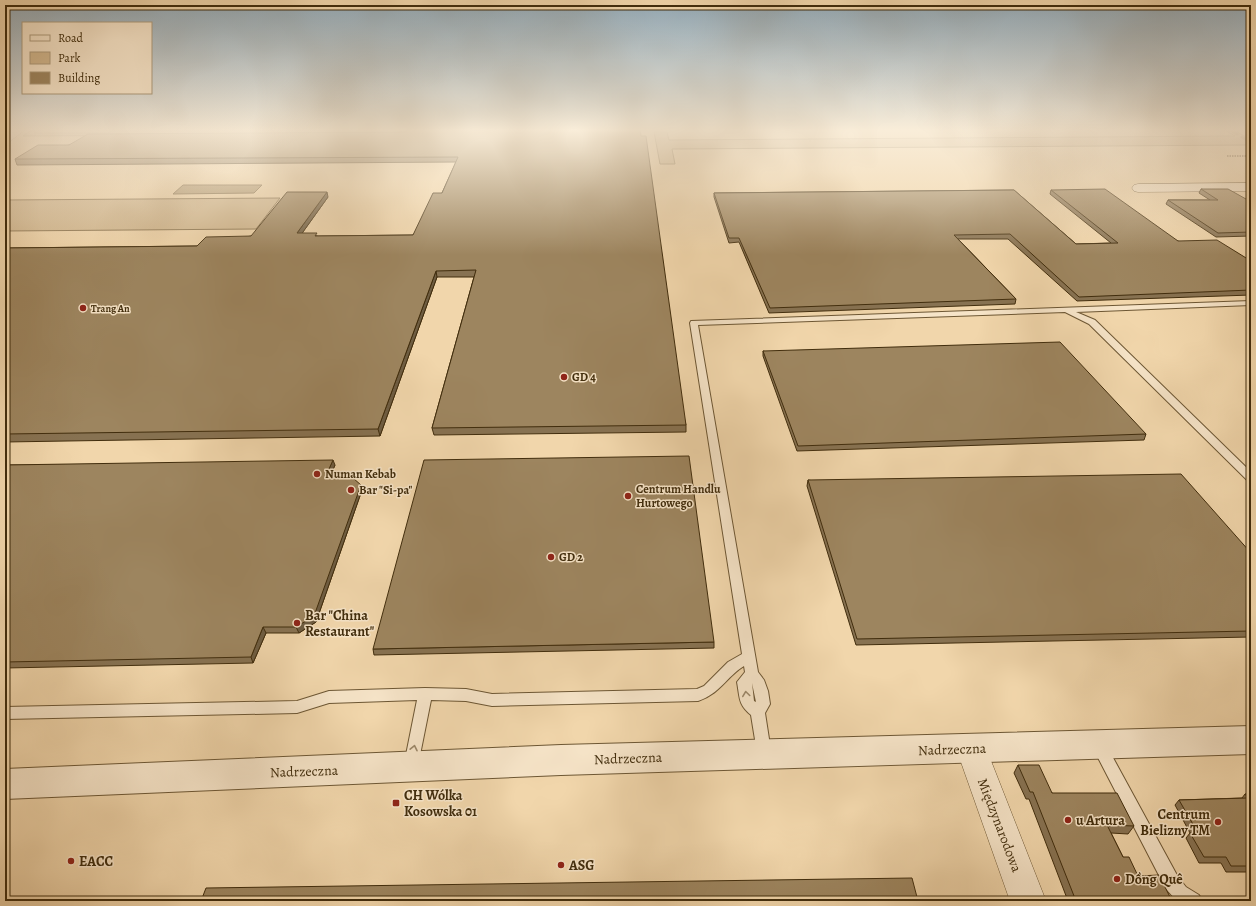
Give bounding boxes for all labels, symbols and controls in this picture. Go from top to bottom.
legend [22,22,152,94]
text: Road [58,30,84,46]
text: Park [58,50,81,66]
text: Building [58,70,100,86]
place label: Trang An [91,302,130,315]
marker: Trang An [78,303,88,313]
place label: GD 4 [572,369,596,385]
marker: GD 4 [559,372,569,382]
place label: Numan Kebab [325,466,396,482]
marker: Numan Kebab [312,469,322,479]
place label: Centrum Handlu Hurtowego [636,481,721,511]
place label: Bar "Si-pa" [359,482,413,498]
marker: Bar "Si-pa" [346,485,356,495]
marker: Centrum Handlu Hurtowego [623,491,633,501]
place label: GD 2 [559,549,583,565]
marker: GD 2 [546,552,556,562]
place label: Bar "China Restaurant" [305,606,375,641]
marker: Bar "China Restaurant" [292,618,302,628]
one-way arrow [742,691,751,697]
street label: Nadrzeczna [917,739,987,760]
one-way arrow [409,744,418,751]
street label: Nadrzeczna [593,748,663,769]
street label: Nadrzeczna [269,761,339,782]
street label: Międzynarodowa [973,776,1026,875]
place label: CH Wólka Kosowska 01 [404,786,477,821]
marker: CH Wólka Kosowska 01 [391,798,401,808]
place label: Centrum Bielizny TM [1140,805,1210,840]
place label: u Artura [1076,811,1125,830]
marker: u Artura [1063,815,1073,825]
marker: Centrum Bielizny TM [1213,817,1223,827]
place label: EACC [79,852,113,871]
marker: EACC [66,856,76,866]
place label: ASG [568,856,594,875]
marker: ASG [556,860,566,870]
place label: Dồng Quê [1125,870,1183,889]
marker: Dồng Quê [1112,874,1122,884]

